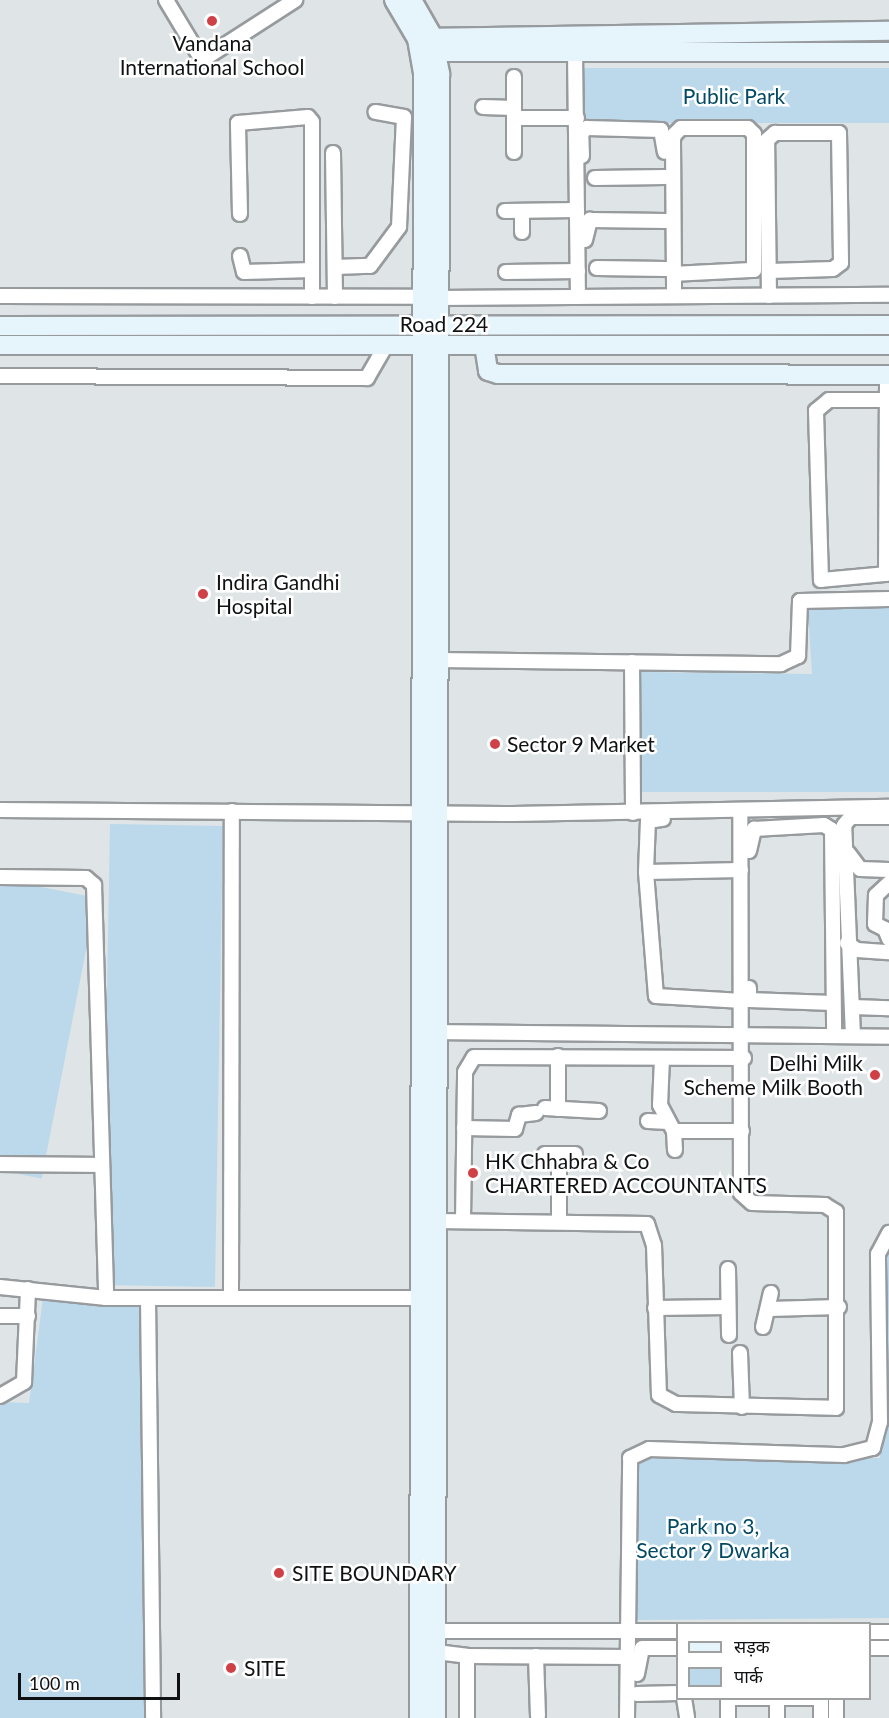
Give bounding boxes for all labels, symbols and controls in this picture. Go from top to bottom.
marker: Vandana International School [205,14,219,28]
place label: Vandana International School [120,30,304,80]
park label: Public Park [683,83,785,109]
street label: Road 224 [400,311,488,337]
place label: Indira Gandhi Hospital [216,569,339,619]
marker: Indira Gandhi Hospital [194,585,212,603]
place label: Sector 9 Market [507,731,655,757]
marker: Sector 9 Market [488,737,502,751]
place label: Delhi Milk Scheme Milk Booth [683,1050,863,1100]
marker: Delhi Milk Scheme Milk Booth [868,1068,882,1082]
place label: HK Chhabra & Co CHARTERED ACCOUNTANTS [485,1148,768,1198]
marker: HK Chhabra & Co CHARTERED ACCOUNTANTS [466,1166,480,1180]
park label: Park no 3, Sector 9 Dwarka [636,1513,790,1563]
place label: SITE BOUNDARY [292,1560,457,1586]
marker: SITE BOUNDARY [270,1564,288,1582]
legend [676,1622,871,1700]
text: सड़क [734,1635,770,1657]
place label: SITE [244,1655,286,1681]
marker: SITE [222,1659,240,1677]
scale bar [21,1661,183,1699]
text: पार्क [734,1665,763,1687]
text: 100 m [29,1672,80,1694]

